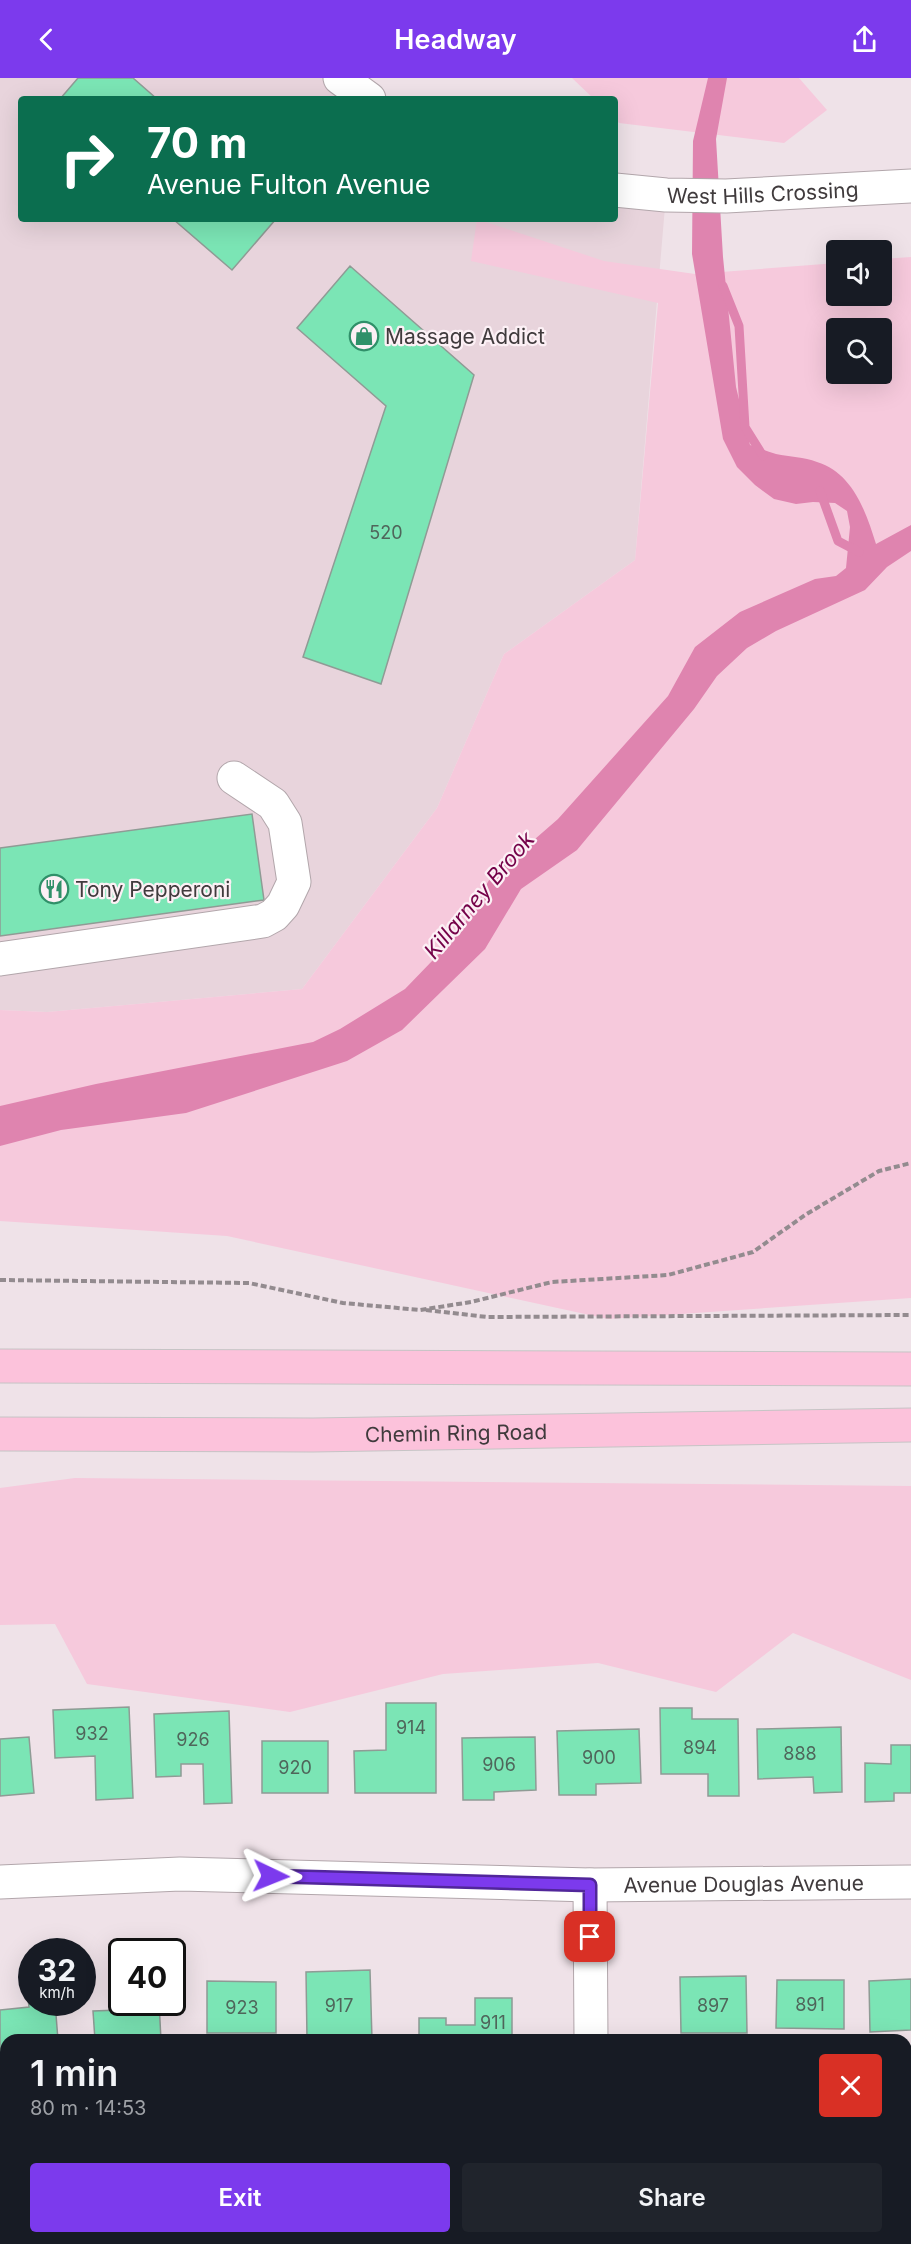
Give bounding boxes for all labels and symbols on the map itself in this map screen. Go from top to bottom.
street label: West Hills Crossing [667,176,859,209]
shop icon: Massage Addict [348,320,380,352]
place label: Massage Addict [385,324,545,349]
house number: 520 [369,522,403,543]
water label: Killarney Brook [418,825,540,964]
restaurant icon: Tony Pepperoni [38,873,70,905]
place label: Tony Pepperoni [75,877,230,902]
street label: Chemin Ring Road [365,1419,547,1447]
house number: 914 [396,1717,426,1738]
house number: 932 [75,1723,109,1744]
house number: 926 [176,1729,210,1750]
house number: 894 [683,1737,717,1758]
house number: 888 [783,1743,817,1764]
house number: 900 [582,1747,616,1768]
house number: 906 [482,1754,516,1775]
house number: 920 [278,1757,312,1778]
position arrow [239,1844,303,1908]
street label: Avenue Douglas Avenue [623,1870,864,1897]
pin [564,1911,615,1962]
speed limit sign: 40 [108,1938,186,2016]
house number: 891 [795,1994,825,2015]
house number: 917 [325,1995,353,2016]
house number: 897 [697,1995,729,2016]
house number: 923 [225,1997,259,2018]
house number: 911 [480,2012,506,2033]

